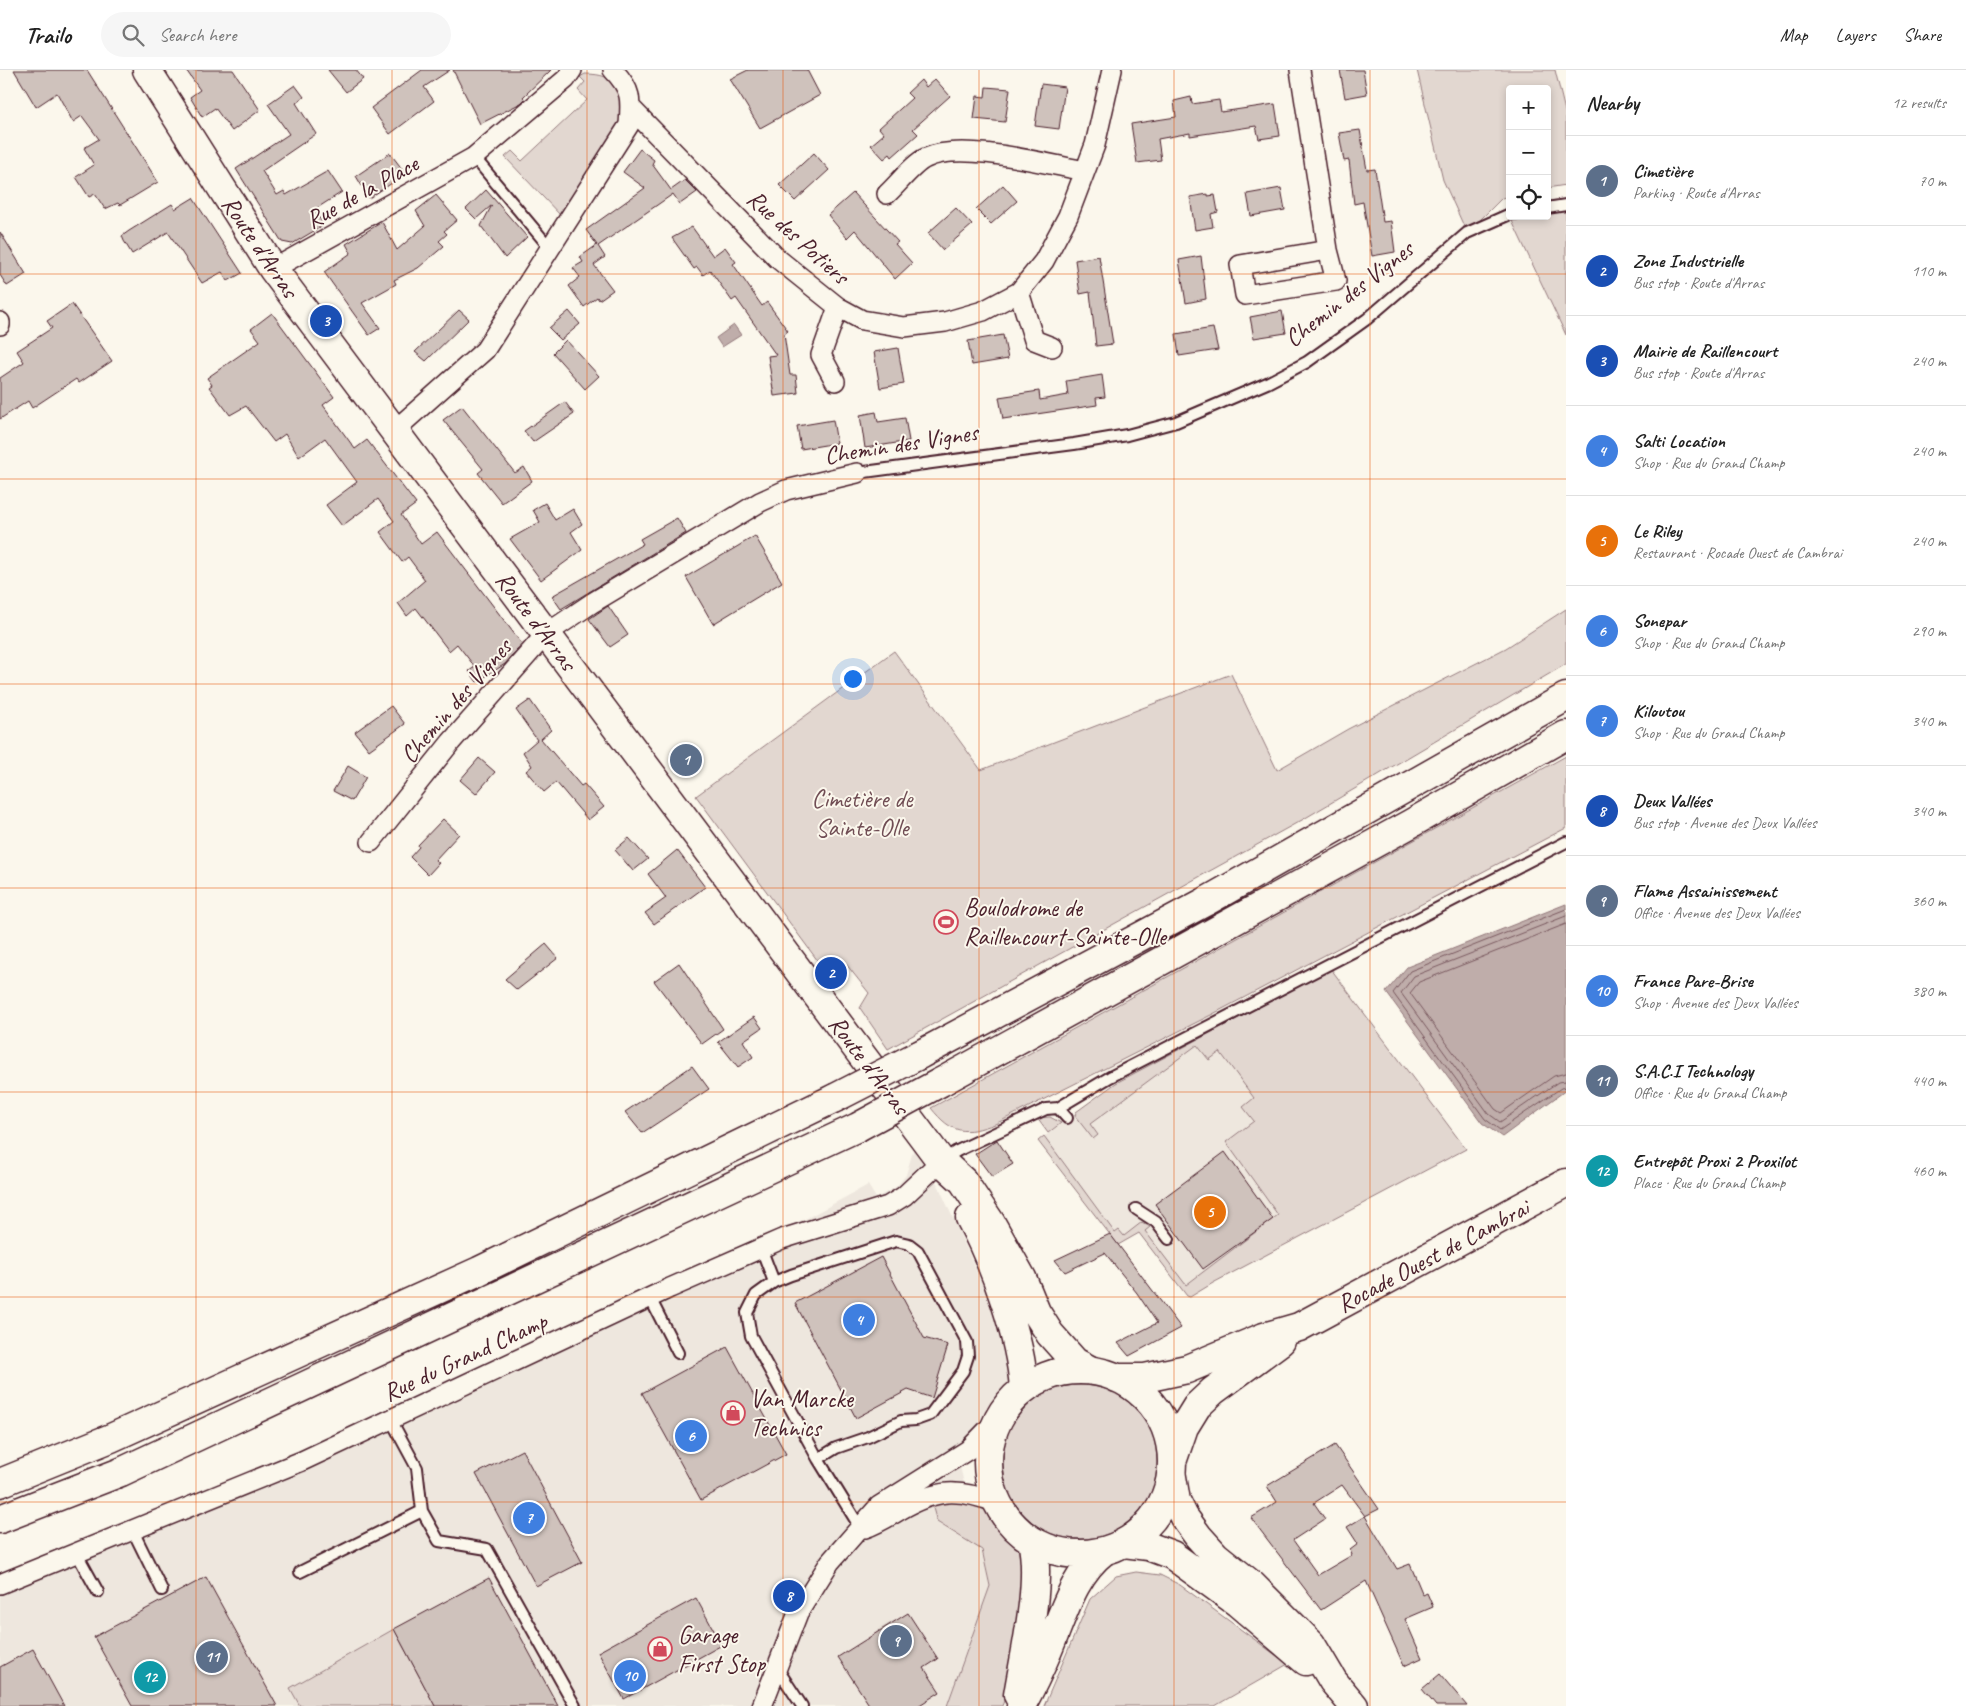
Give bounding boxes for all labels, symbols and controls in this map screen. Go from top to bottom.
search box [101,12,451,57]
text: Trailo [25,20,71,50]
icon: search [119,21,147,49]
text: Search here [159,23,236,47]
text: Map [1780,24,1808,46]
text: Layers [1836,24,1875,46]
text: Share [1903,24,1941,46]
map controls [1506,85,1551,220]
button: + [1506,85,1551,130]
text: Nearby [1586,90,1639,116]
text: 12 results [1892,93,1946,113]
button: − [1506,130,1551,175]
street label: Rue de la Place [300,147,426,236]
text: Cimetière [1633,159,1692,183]
text: 1 [1598,171,1606,191]
text: 70 m [1919,171,1946,191]
button: locate [1506,175,1551,220]
street label: Rue des Potiers [740,183,858,293]
text: Parking · Route d'Arras [1633,183,1759,203]
street label: Route d'Arras [214,190,307,306]
street label: Chemin des Vignes [1278,232,1422,354]
text: Zone Industrielle [1633,249,1743,273]
text: 2 [1598,261,1606,281]
text: 110 m [1912,261,1946,281]
text: Bus stop · Route d'Arras [1633,273,1764,293]
pin: 3 [310,302,342,340]
text: Mairie de Raillencourt [1633,339,1777,363]
text: 3 [1598,351,1606,371]
text: 240 m [1912,351,1946,371]
text: Bus stop · Route d'Arras [1633,363,1764,383]
street label: Chemin des Vignes [822,416,983,472]
text: Salti Location [1633,429,1725,453]
text: 4 [1598,441,1606,461]
text: 240 m [1912,441,1946,461]
text: Shop · Rue du Grand Champ [1633,453,1784,473]
text: Le Riley [1633,519,1681,543]
text: 5 [1599,531,1605,551]
text: 240 m [1912,531,1946,551]
text: Restaurant · Rocade Ouest de Cambrai [1633,543,1842,563]
street label: Route d'Arras [488,565,585,679]
text: Sonepar [1633,609,1686,633]
text: 6 [1598,621,1606,641]
text: 290 m [1912,621,1946,641]
street label: Chemin des Vignes [393,630,521,770]
text: Shop · Rue du Grand Champ [1633,633,1784,653]
your location [840,666,866,692]
text: Kiloutou [1633,699,1684,723]
text: 7 [1598,711,1606,731]
text: 340 m [1912,711,1946,731]
text: Shop · Rue du Grand Champ [1633,723,1784,743]
pin: 1 [670,741,702,779]
park label: Cimetière de Sainte-Olle [812,783,914,844]
text: Deux Vallées [1633,789,1711,813]
text: 8 [1598,801,1606,821]
text: 340 m [1912,801,1946,821]
text: Bus stop · Avenue des Deux Vallées [1633,813,1816,833]
text: Flame Assainissement [1633,879,1776,903]
text: 9 [1598,891,1606,911]
text: 360 m [1912,891,1946,911]
place label: Boulodrome de Raillencourt-Sainte-Olle [964,892,1168,953]
text: Office · Avenue des Deux Vallées [1633,903,1800,923]
sports icon: Boulodrome de Raillencourt-Sainte-Olle [933,909,959,935]
pin: 2 [815,954,847,992]
text: France Pare-Brise [1633,969,1753,993]
text: 10 [1595,981,1609,1001]
text: 380 m [1912,981,1946,1001]
text: Shop · Avenue des Deux Vallées [1633,993,1798,1013]
street label: Route d'Arras [821,1009,918,1123]
text: S.A.C.I Technology [1633,1059,1753,1083]
text: 11 [1595,1071,1609,1091]
text: 440 m [1912,1071,1946,1091]
text: Office · Rue du Grand Champ [1633,1083,1787,1103]
text: Entrepôt Proxi 2 Proxilot [1633,1149,1796,1173]
text: 12 [1595,1161,1609,1181]
text: 460 m [1912,1161,1946,1181]
text: Place · Rue du Grand Champ [1633,1173,1785,1193]
street label: Rocade Ouest de Cambrai [1332,1190,1537,1320]
pin: 5 [1194,1193,1226,1231]
pin: 4 [843,1301,875,1339]
street label: Rue du Grand Champ [378,1304,554,1409]
place label: Van Marcke Technics [750,1383,855,1444]
shop icon: Van Marcke Technics [720,1400,746,1426]
pin: 6 [675,1417,707,1455]
pin: 7 [513,1499,545,1537]
pin: 8 [773,1577,805,1615]
place label: Garage First Stop [678,1619,766,1680]
pin: 9 [880,1622,912,1660]
shop icon: Garage First Stop [647,1636,673,1662]
pin: 11 [196,1638,228,1676]
pin: 10 [614,1657,646,1695]
pin: 12 [134,1658,166,1696]

